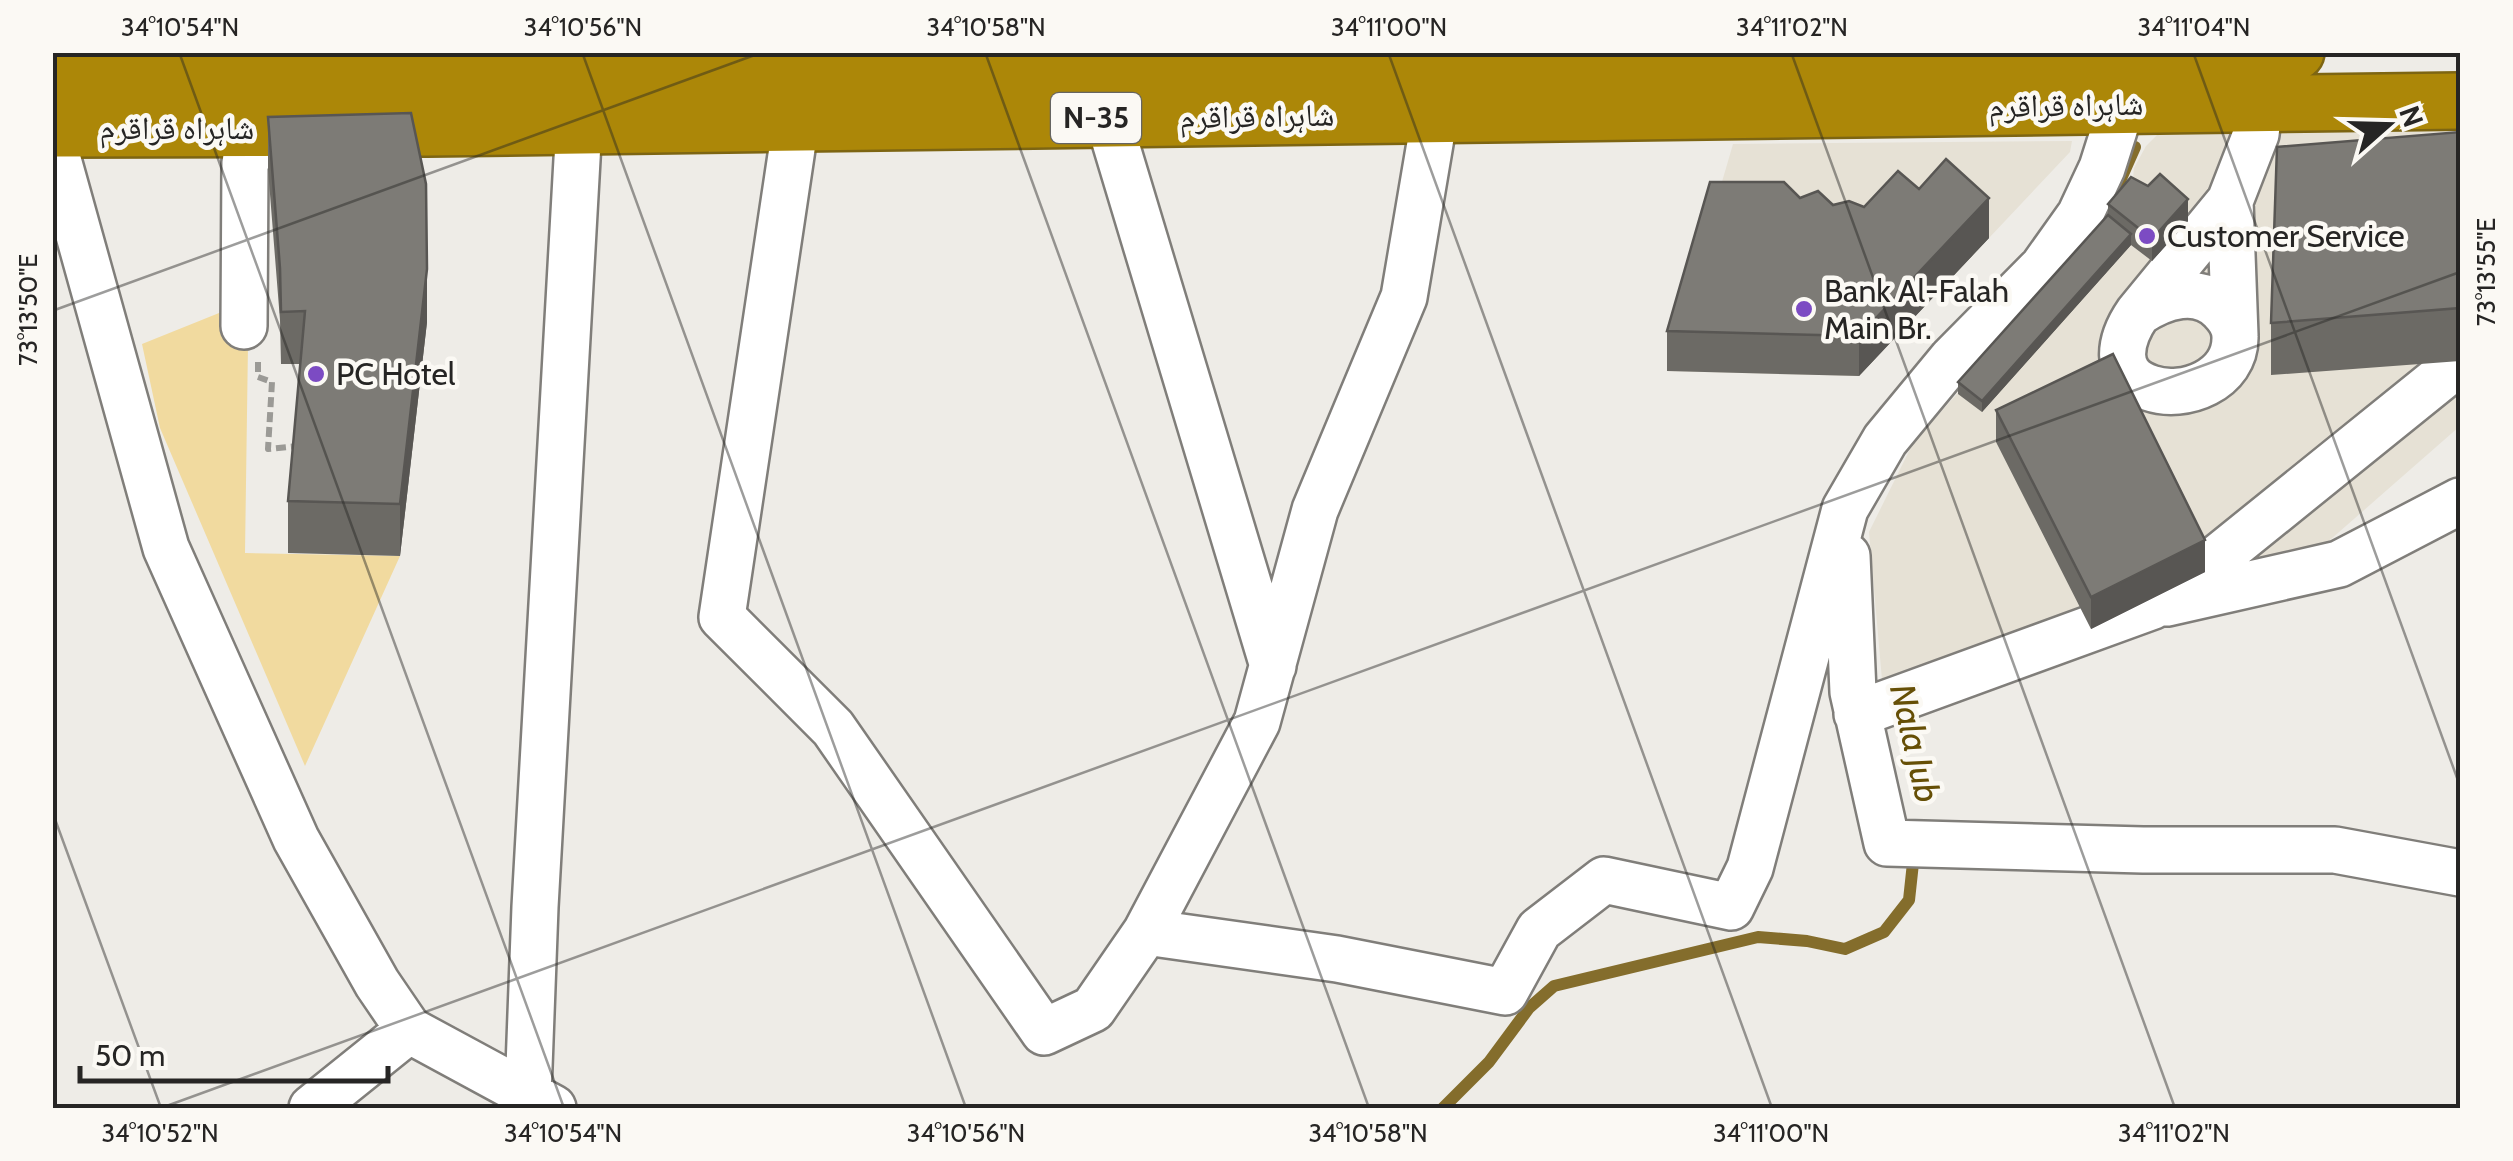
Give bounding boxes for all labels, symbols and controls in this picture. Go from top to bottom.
text: 34°10'54"N [121,12,239,42]
text: 34°10'56"N [524,12,642,42]
text: 34°10'58"N [926,12,1046,42]
text: 34°11'00"N [1331,12,1447,42]
text: 34°11'02"N [1736,12,1848,42]
text: 34°11'04"N [2138,12,2250,42]
north arrow [2338,75,2438,175]
street label: شاہراہ قراقرم [1988,84,2144,127]
road number: N-35 [1051,93,1141,143]
street label: شاہراہ قراقرم [1179,95,1335,138]
text: N [2392,101,2431,132]
street label: شاہراہ قراقرم [100,108,254,149]
place label: Customer Service [2167,216,2405,255]
text: 73°13'55"E [2471,218,2501,326]
marker: Customer Service [2136,225,2158,247]
text: 73°13'50"E [13,254,43,366]
place label: Bank Al-Falah Main Br. [1824,271,2009,347]
marker: Bank Al-Falah Main Br. [1793,298,1815,320]
place label: PC Hotel [336,354,456,393]
marker: PC Hotel [305,363,327,385]
water label: Nala Jub [1881,680,1950,806]
scale bar [80,1021,388,1083]
text: 50 m [95,1037,165,1074]
text: 34°10'52"N [101,1118,219,1148]
text: 34°10'54"N [504,1118,622,1148]
text: 34°10'56"N [907,1118,1025,1148]
text: 34°10'58"N [1308,1118,1428,1148]
text: 34°11'00"N [1713,1118,1829,1148]
text: 34°11'02"N [2118,1118,2230,1148]

